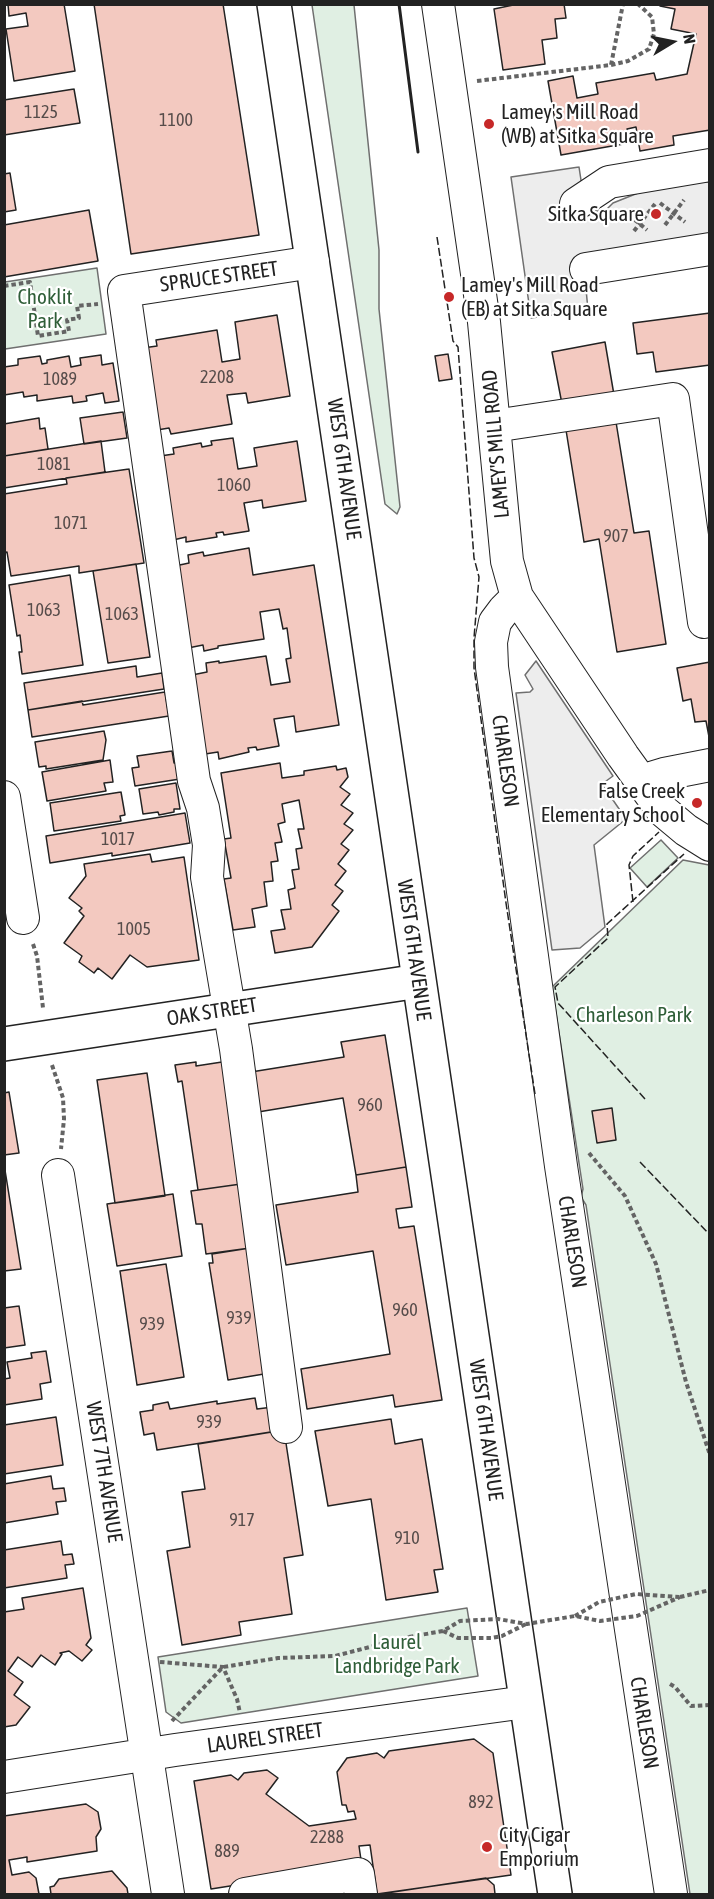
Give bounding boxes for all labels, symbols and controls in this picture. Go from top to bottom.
north arrow [642,12,702,72]
text: N [680,33,699,45]
place label: Lamey's Mill Road (WB) at Sitka Square [501,99,654,149]
house number: 1125 [24,101,58,123]
house number: 1100 [159,109,193,131]
marker: Lamey's Mill Road (WB) at Sitka Square [482,117,496,131]
place label: Sitka Square [548,201,644,227]
marker: Sitka Square [649,207,663,221]
street label: SPRUCE STREET [158,256,280,298]
place label: Lamey's Mill Road (EB) at Sitka Square [461,272,608,322]
park label: Choklit Park [17,284,73,334]
marker: Lamey's Mill Road (EB) at Sitka Square [442,290,456,304]
house number: 2208 [200,366,234,388]
house number: 1089 [43,368,77,390]
street label: LAMEY'S MILL ROAD [477,369,515,519]
street label: WEST 6TH AVENUE [322,397,366,541]
house number: 1081 [37,453,71,475]
house number: 1060 [217,474,251,496]
house number: 1071 [54,512,88,534]
house number: 907 [603,525,629,547]
house number: 1063 [27,599,61,621]
house number: 1063 [105,603,139,625]
street label: CHARLESON [486,713,524,809]
place label: False Creek Elementary School [541,778,685,828]
marker: False Creek Elementary School [690,796,704,810]
house number: 1017 [101,828,135,850]
street label: WEST 6TH AVENUE [392,878,436,1022]
house number: 1005 [117,918,151,940]
street label: OAK STREET [165,992,259,1032]
park label: Charleson Park [576,1002,692,1028]
house number: 960 [357,1094,383,1116]
street label: CHARLESON [552,1194,592,1290]
house number: 960 [392,1299,418,1321]
house number: 939 [226,1307,252,1329]
house number: 939 [139,1313,165,1335]
street label: WEST 6TH AVENUE [464,1358,508,1502]
street label: WEST 7TH AVENUE [80,1400,128,1544]
house number: 939 [196,1411,222,1433]
house number: 917 [229,1509,255,1531]
house number: 910 [394,1527,420,1549]
park label: Laurel Landbridge Park [334,1629,460,1679]
street label: CHARLESON [624,1675,664,1771]
street label: LAUREL STREET [205,1717,325,1759]
house number: 892 [468,1791,494,1813]
place label: City Cigar Emporium [499,1822,579,1872]
house number: 2288 [310,1826,344,1848]
house number: 889 [214,1840,240,1862]
marker: City Cigar Emporium [480,1840,494,1854]

